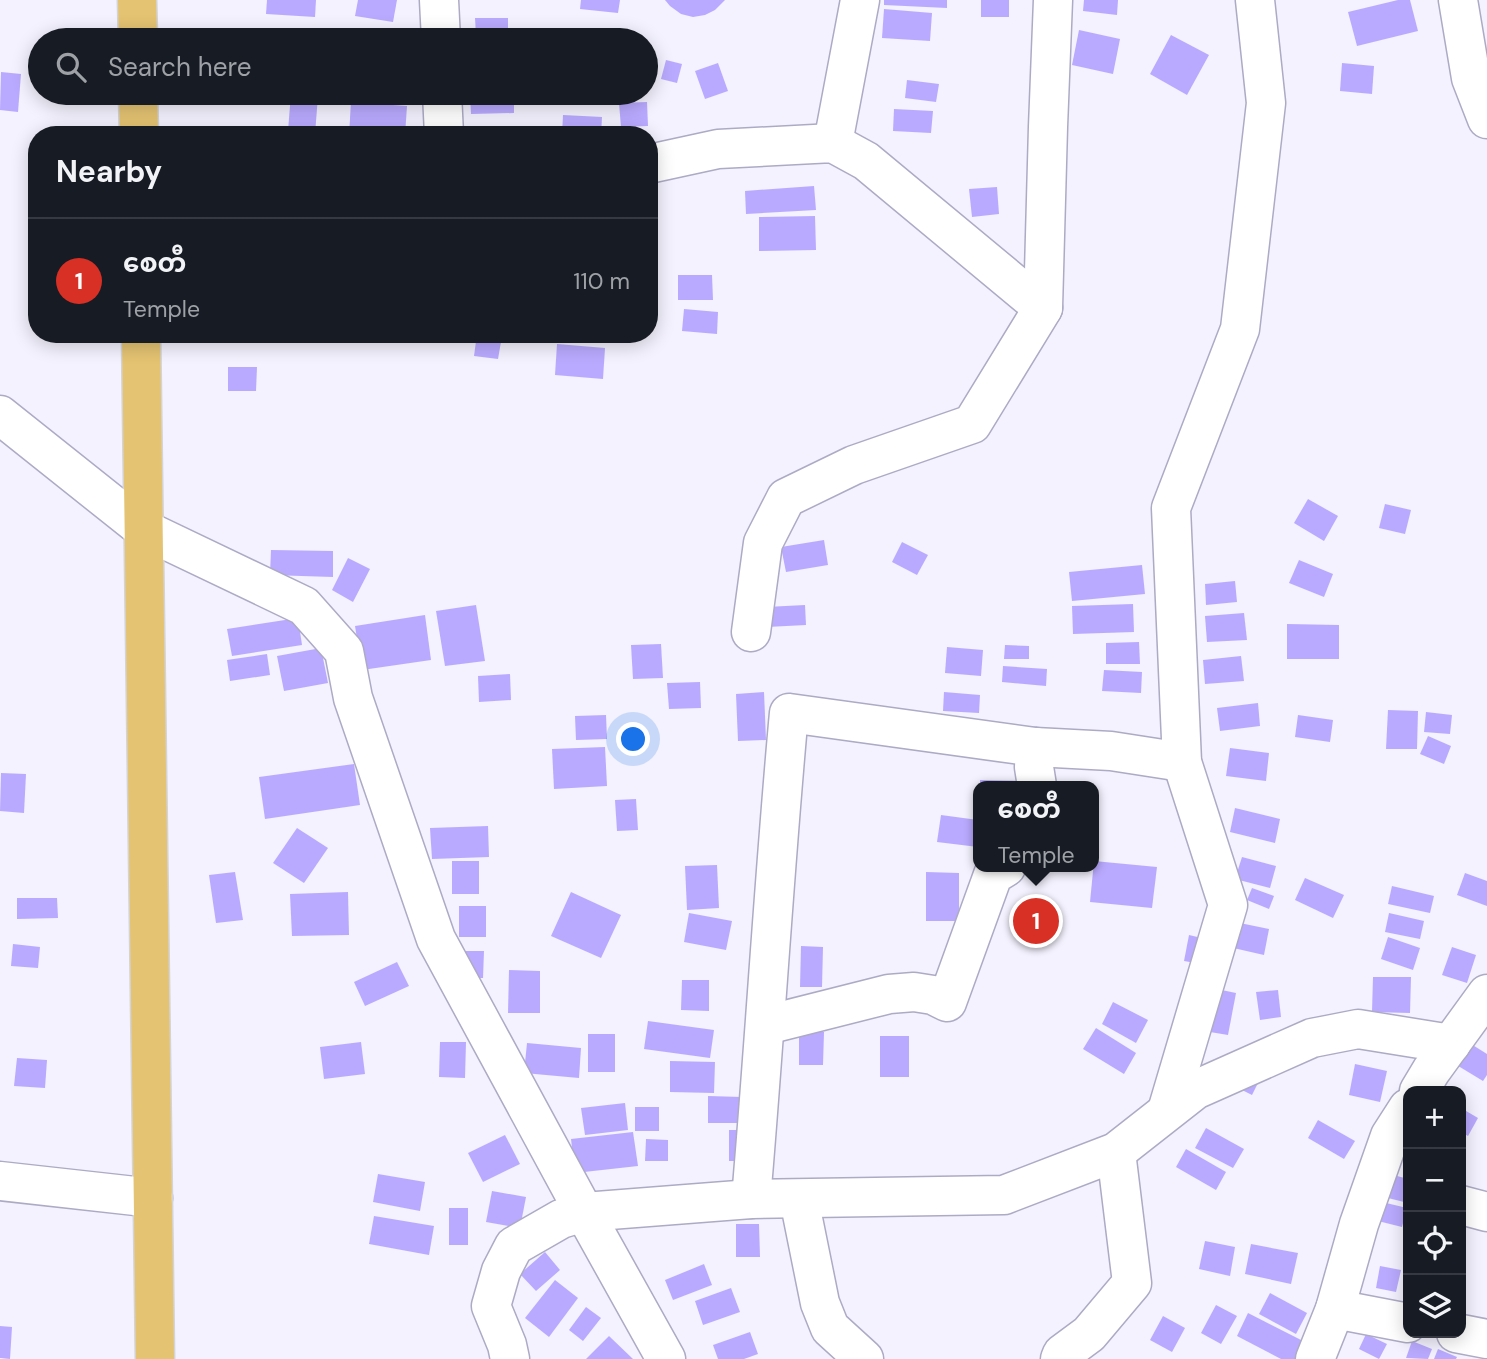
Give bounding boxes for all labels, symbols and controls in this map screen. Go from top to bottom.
search box [28,28,658,105]
icon: search [52,48,90,86]
text: Search here [108,50,251,84]
text: Nearby [56,152,162,191]
text: စေတီ [123,246,186,280]
text: 1 [75,266,83,296]
text: 110 m [573,266,630,296]
text: Temple [123,294,200,324]
your location [616,722,650,756]
popup [973,781,1099,872]
text: စေတီ [998,792,1061,826]
text: Temple [998,840,1074,870]
pin: 1 [1013,895,1059,947]
map controls [1403,1086,1466,1338]
button: + [1403,1086,1466,1149]
button: − [1403,1149,1466,1212]
button: locate [1403,1212,1466,1275]
button: layers [1403,1275,1466,1338]

